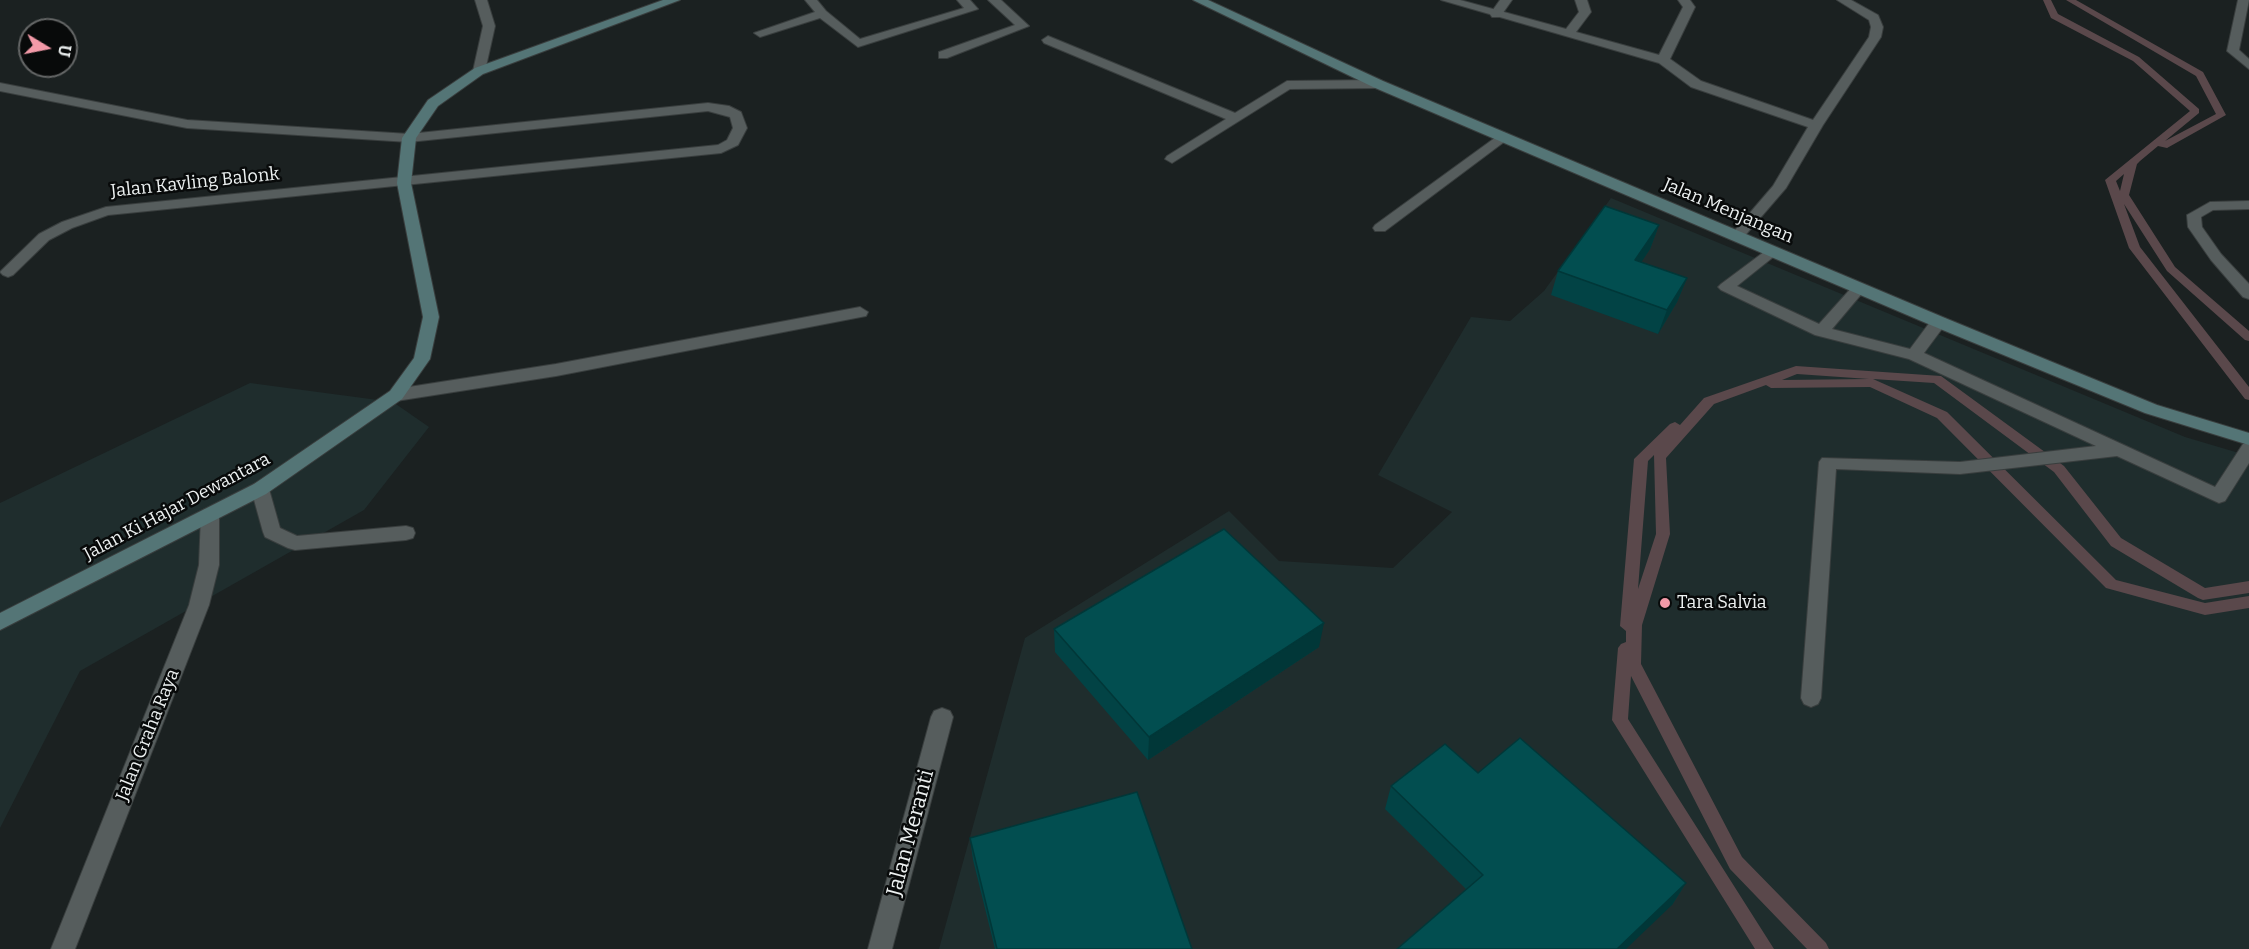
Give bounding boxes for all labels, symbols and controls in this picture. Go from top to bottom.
north arrow [18,18,78,78]
text: U [54,43,75,58]
street label: Jalan Kavling Balonk [110,163,280,203]
street label: Jalan Menjangan [1660,174,1796,248]
street label: Jalan Ki Hajar Dewantara [80,449,274,565]
place label: Tara Salvia [1677,592,1767,614]
marker: Tara Salvia [1658,596,1672,610]
street label: Jalan Graha Raya [112,666,184,804]
street label: Jalan Meranti [882,767,940,899]

